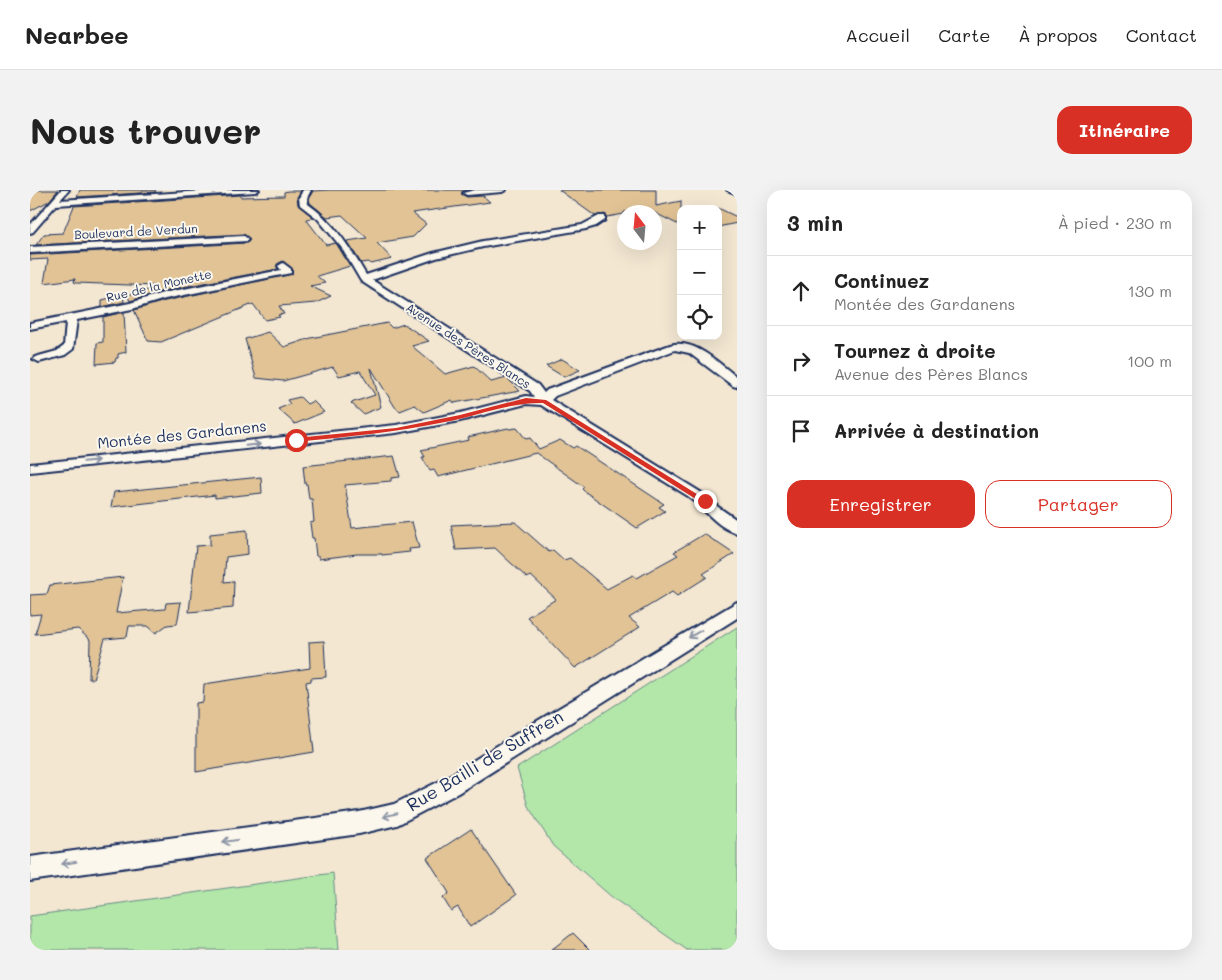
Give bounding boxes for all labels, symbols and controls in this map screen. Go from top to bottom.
text: Nearbee [25,19,129,50]
text: Accueil [845,23,910,47]
text: Carte [938,23,990,47]
text: À propos [1018,23,1098,47]
text: Contact [1126,23,1197,47]
button: Itinéraire [1057,106,1192,154]
text: Nous trouver [30,107,261,153]
north arrow [617,205,662,250]
map controls [677,205,722,340]
button: + [677,205,722,250]
text: 3 min [787,209,843,236]
text: À pied · 230 m [1058,212,1172,233]
street label: Boulevard de Verdun [74,220,198,242]
button: − [677,250,722,295]
street label: Rue de la Monette [105,265,213,305]
text: Continuez [834,268,929,293]
icon: ahead [787,277,815,305]
text: 130 m [1128,280,1172,301]
text: Montée des Gardanens [834,293,1015,314]
button: locate [677,295,722,340]
street label: Avenue des Pères Blancs [403,299,534,392]
text: Tournez à droite [834,338,996,363]
icon: right [787,347,815,375]
text: 100 m [1127,350,1172,371]
text: Avenue des Pères Blancs [834,363,1028,384]
street label: Montée des Gardanens [96,415,268,453]
icon: arrive [787,417,815,445]
text: Arrivée à destination [834,418,1039,443]
route start [285,429,308,452]
one-way arrow [244,440,260,449]
one-way arrow [83,456,99,466]
button: Enregistrer [787,480,975,528]
button: Partager [985,480,1172,528]
route end [694,490,717,513]
one-way arrow [689,630,703,640]
street label: Rue Bailli de Suffren [402,704,567,817]
one-way arrow [383,811,399,820]
one-way arrow [223,837,239,847]
one-way arrow [62,858,78,868]

